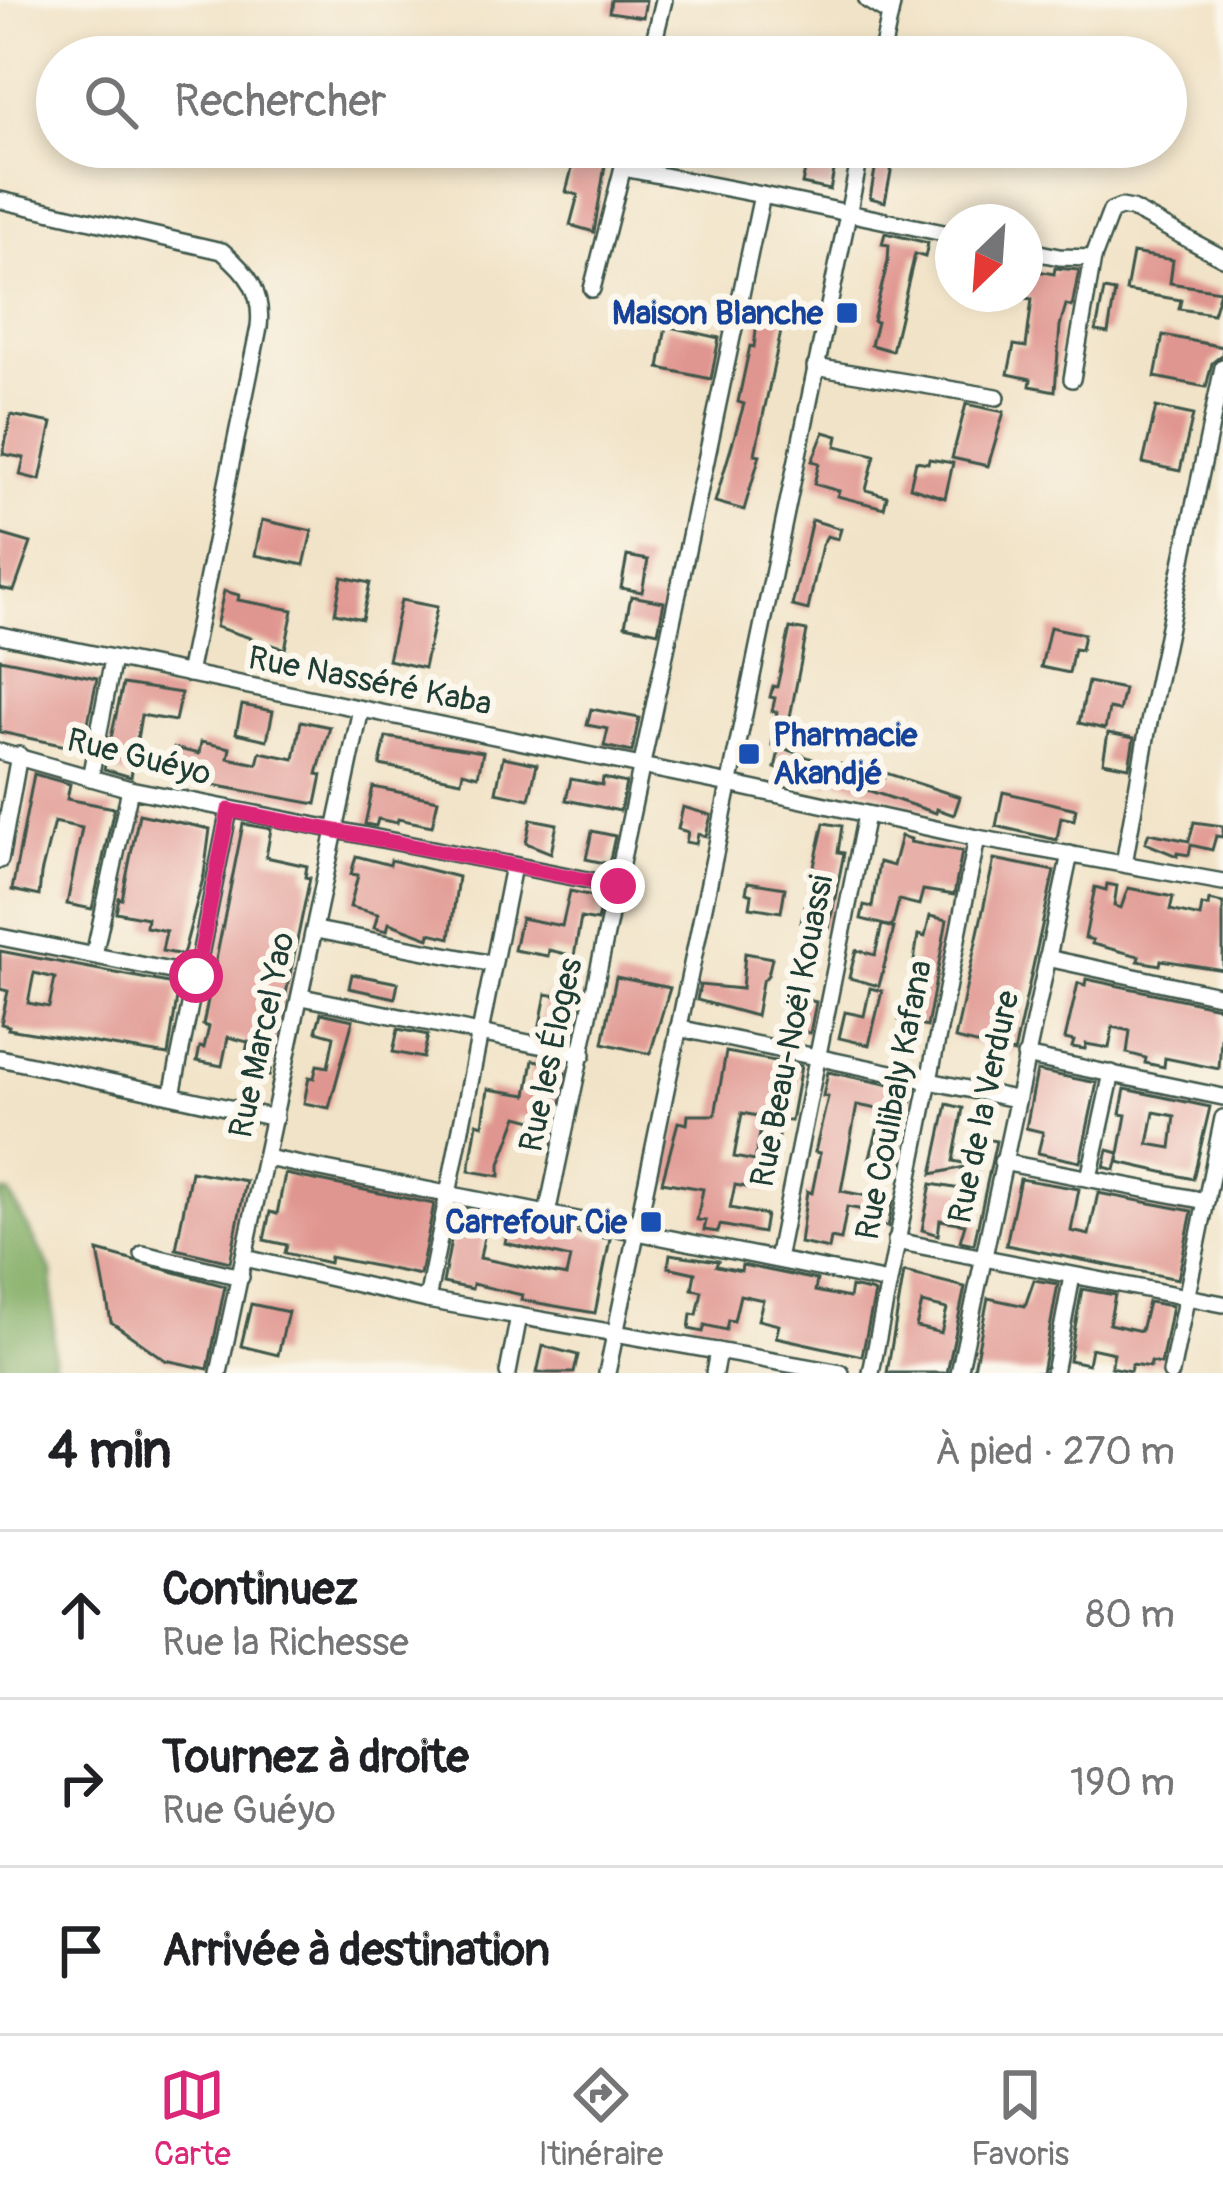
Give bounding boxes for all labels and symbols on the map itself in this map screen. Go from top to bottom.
north arrow [935,204,1043,312]
place label: Maison Blanche [612,293,824,334]
marker: Maison Blanche [834,300,860,326]
street label: Rue Nasséré Kaba [245,637,495,725]
place label: Pharmacie Akandjé [773,715,918,794]
street label: Rue Guéyo [63,719,215,795]
marker: Pharmacie Akandjé [736,741,762,767]
route end [591,859,645,913]
street label: Rue Beau-Noël Kouassi [742,872,842,1190]
street label: Rue Marcel Yao [220,929,304,1141]
route start [169,949,223,1003]
street label: Rue les Éloges [510,954,592,1156]
street label: Rue Coulibaly Kafana [847,957,941,1243]
street label: Rue de la Verdure [939,987,1029,1227]
place label: Carrefour Cie [445,1202,628,1243]
marker: Carrefour Cie [638,1209,664,1235]

